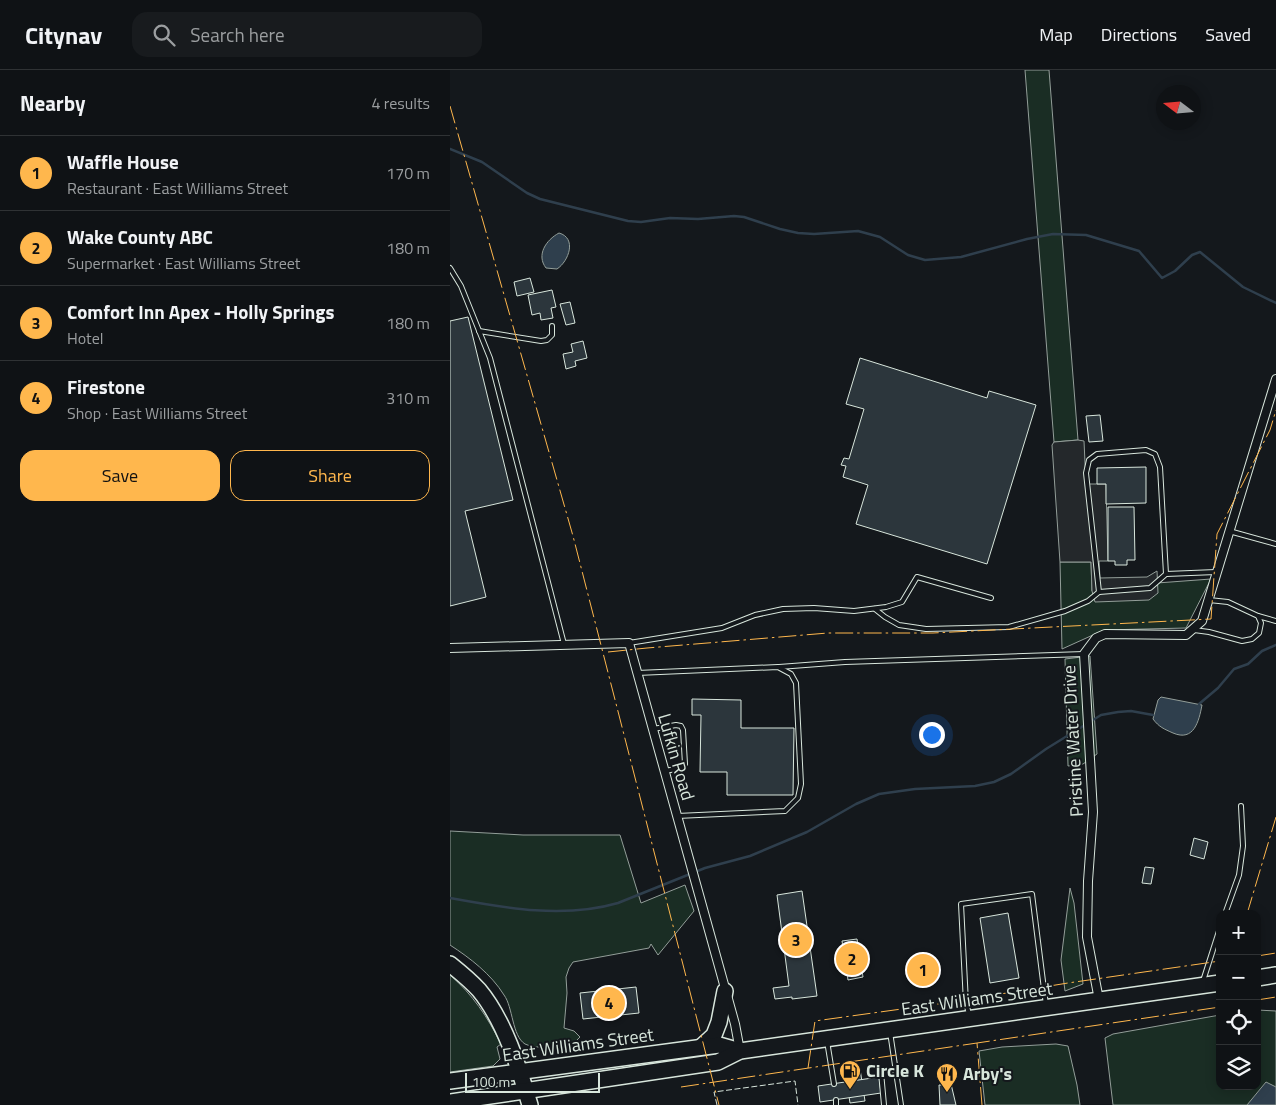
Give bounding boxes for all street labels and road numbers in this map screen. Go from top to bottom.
street label: Pristine Water Drive [1055,664,1090,818]
street label: Lufkin Road [651,710,702,803]
street label: East Williams Street [900,974,1055,1022]
street label: East Williams Street [501,1020,656,1068]

